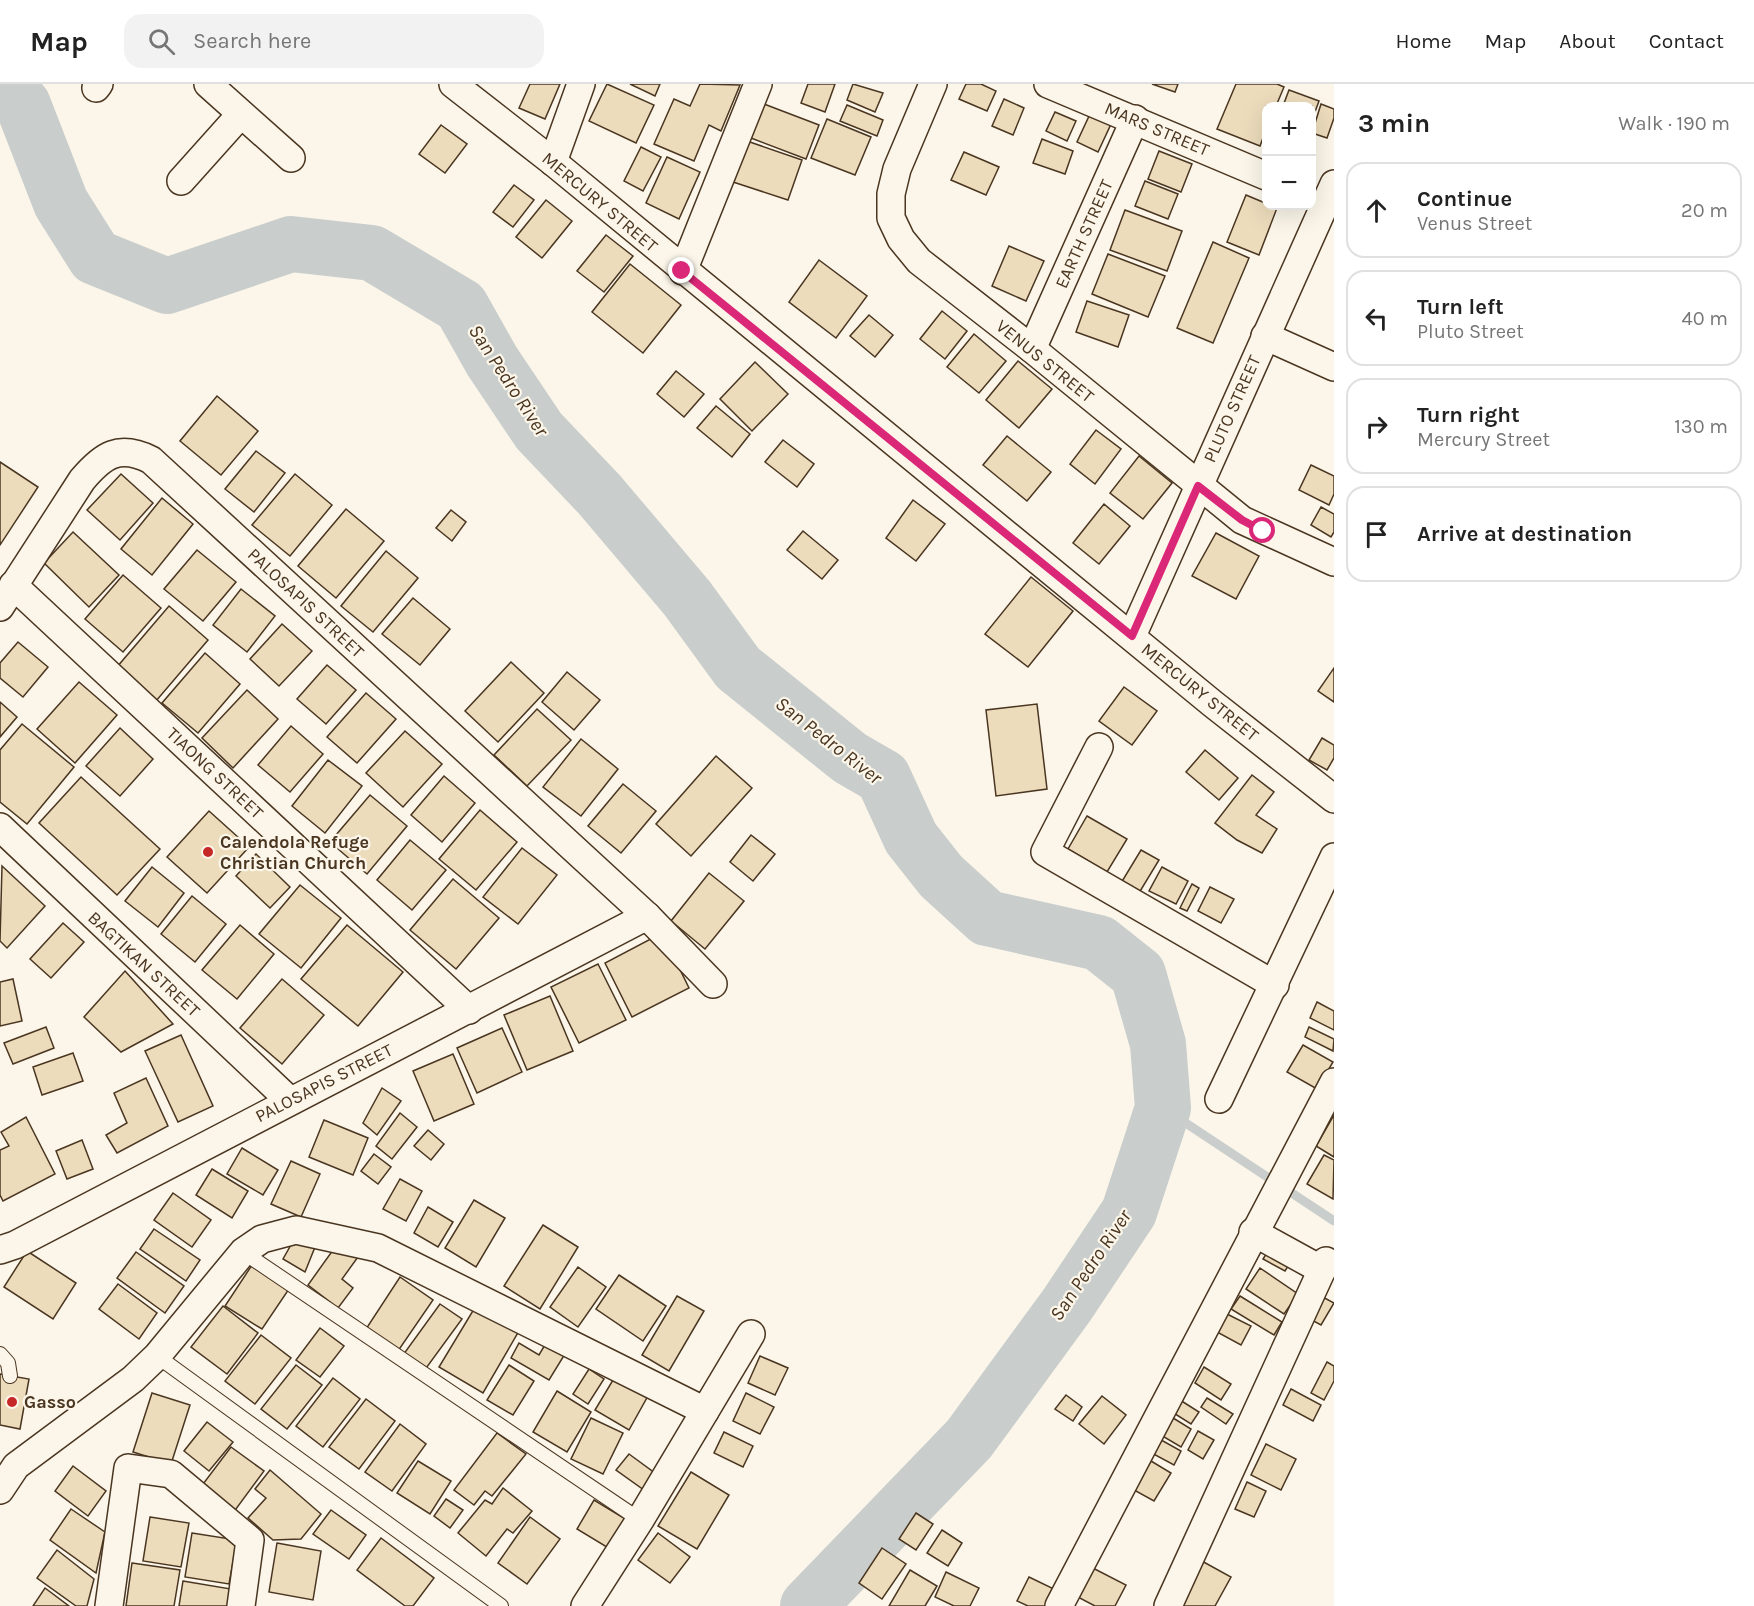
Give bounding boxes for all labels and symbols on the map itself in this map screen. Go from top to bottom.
street label: MARS STREET [1101,97,1213,161]
street label: MERCURY STREET [538,147,662,257]
street label: EARTH STREET [1050,176,1118,292]
route end [668,257,694,283]
street label: VENUS STREET [992,315,1098,407]
water label: San Pedro River [464,320,554,441]
street label: PLUTO STREET [1199,352,1265,466]
route start [1249,517,1275,543]
street label: PALOSAPIS STREET [243,543,369,663]
street label: MERCURY STREET [1137,638,1263,746]
water label: San Pedro River [771,692,887,790]
street label: TIAONG STREET [162,723,268,823]
place label: Calendola Refuge Christian Church [220,831,369,874]
marker: Calendola Refuge Christian Church [201,845,215,859]
street label: BAGTIKAN STREET [83,906,205,1022]
street label: PALOSAPIS STREET [252,1039,396,1127]
water label: San Pedro River [1045,1205,1137,1325]
place label: Gasso [24,1391,76,1413]
marker: Gasso [5,1395,19,1409]

